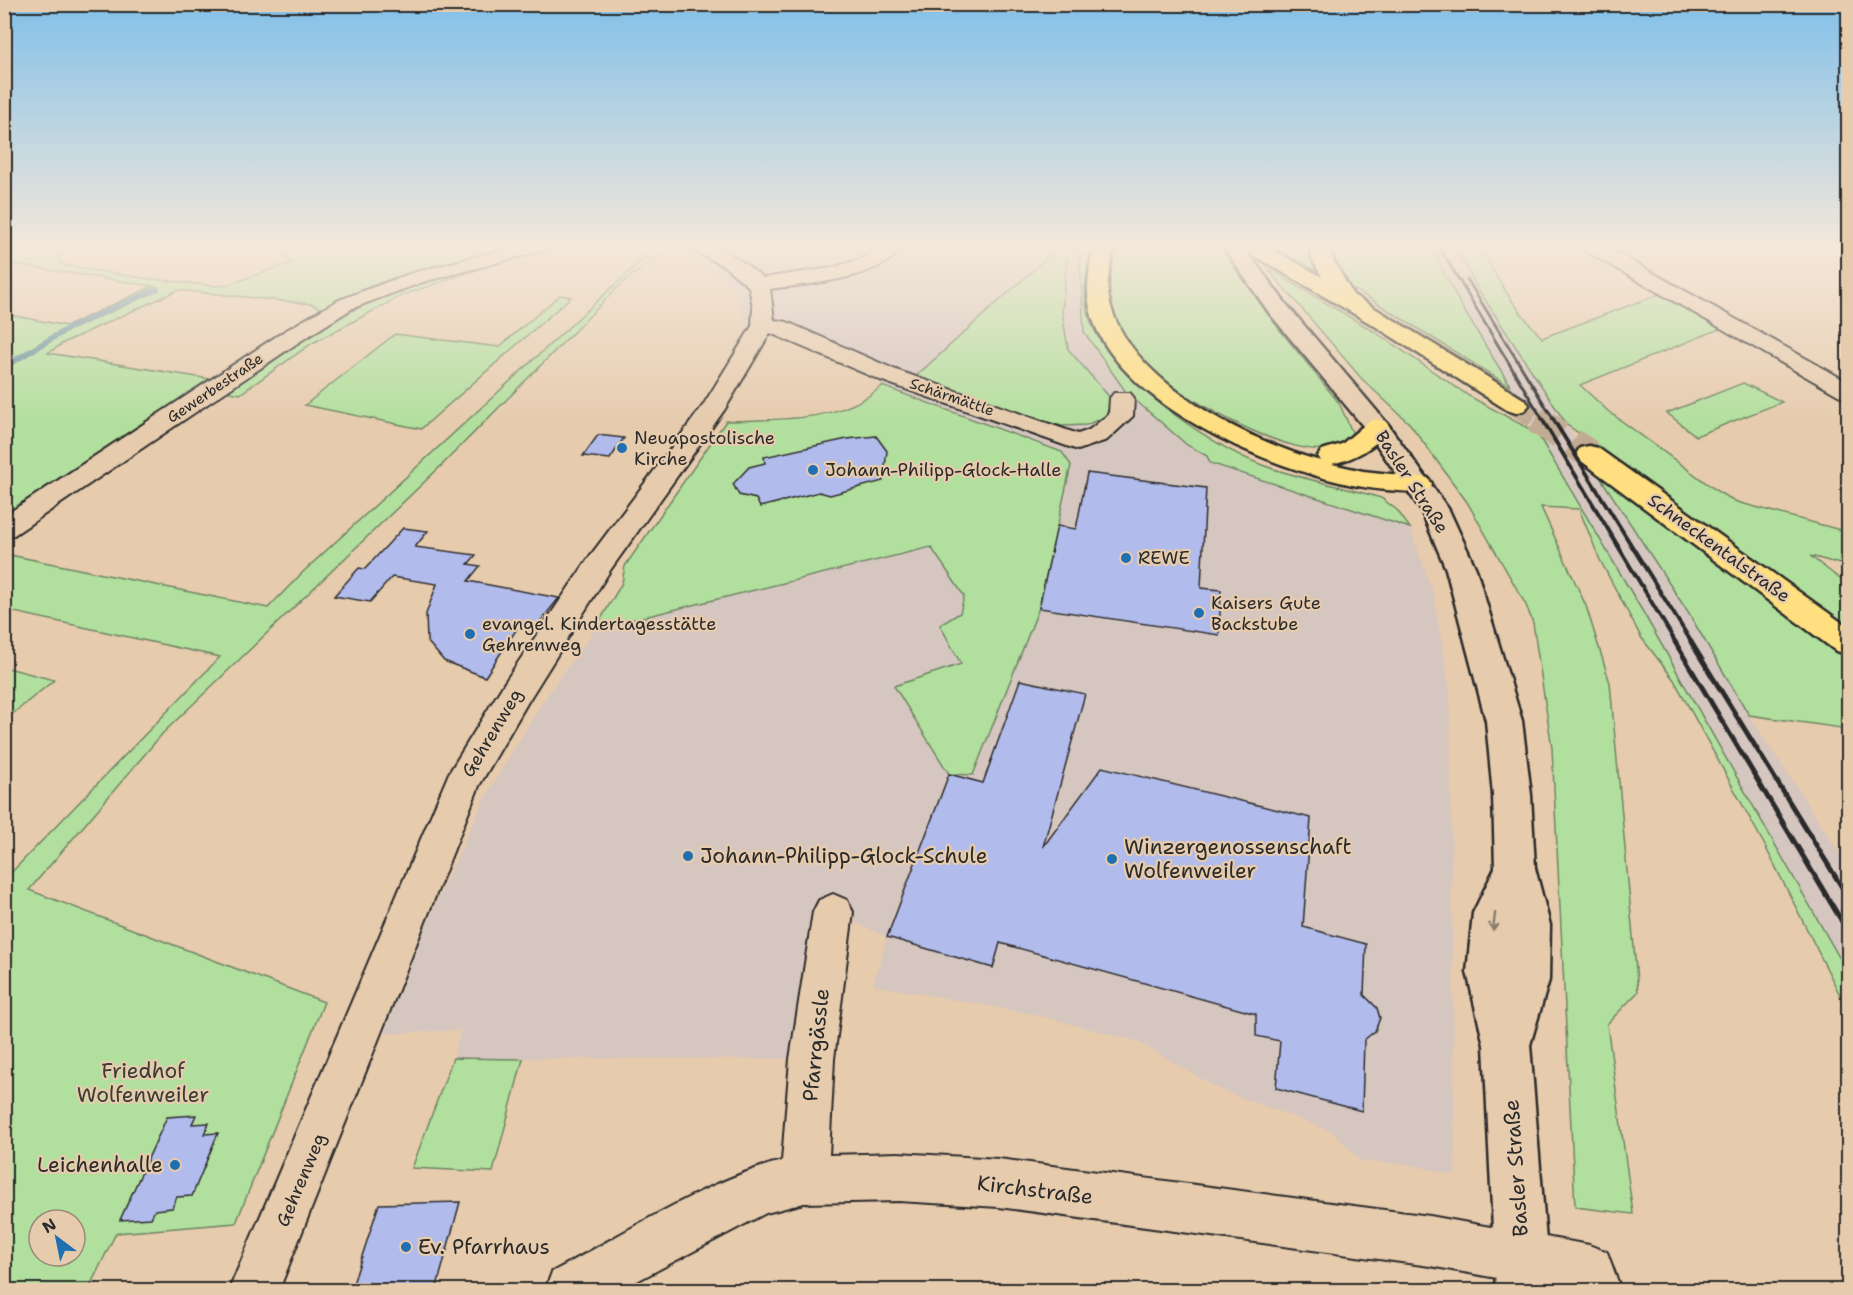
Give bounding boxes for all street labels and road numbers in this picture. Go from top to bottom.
street label: Gewerbestraße [163,348,267,428]
street label: Schärmättle [907,373,997,421]
street label: Basler Straße [1370,426,1454,538]
street label: Schneckentalstraße [1643,488,1795,608]
street label: Gehrenweg [456,684,528,782]
street label: Pfarrgässle [796,987,836,1103]
street label: Basler Straße [1497,1098,1535,1238]
street label: Gehrenweg [271,1130,331,1230]
street label: Kirchstraße [975,1169,1095,1211]

